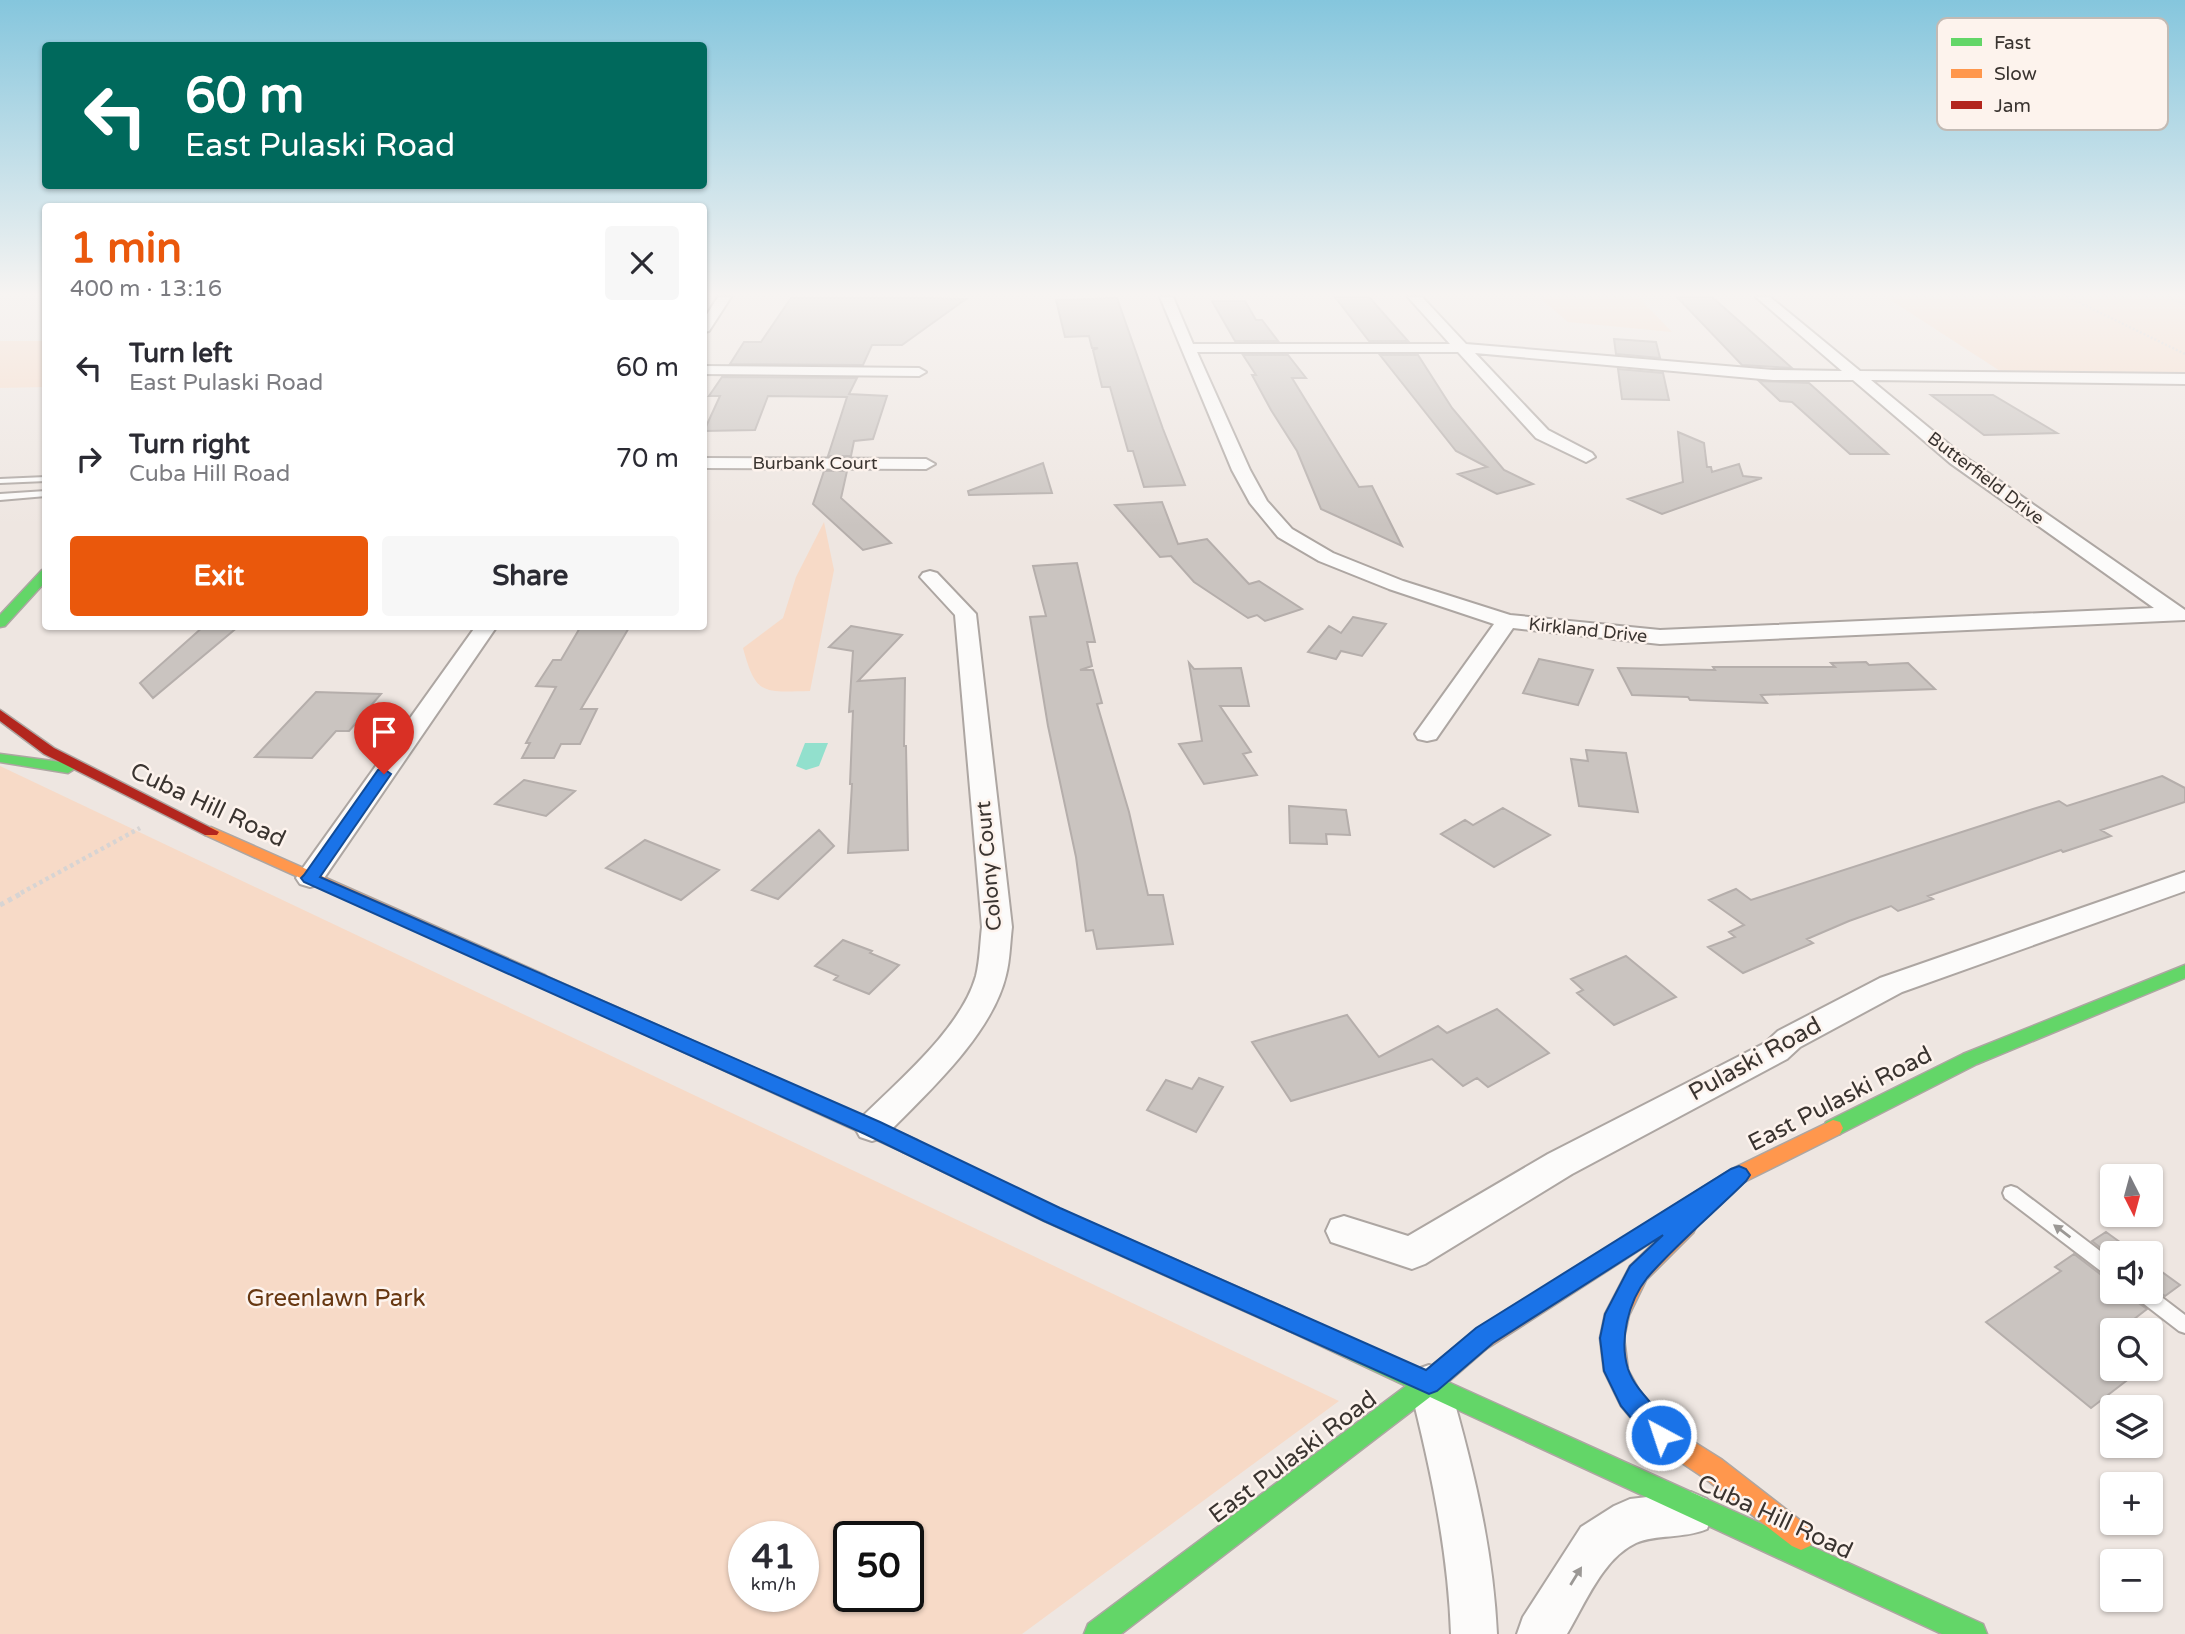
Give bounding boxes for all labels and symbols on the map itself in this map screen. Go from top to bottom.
legend [1937,18,2168,130]
text: Fast [1994,32,2031,54]
text: Slow [1994,63,2037,85]
text: Jam [1994,95,2031,117]
street label: Butterfield Drive [1923,427,2049,529]
street label: Burbank Court [752,452,878,474]
street label: Kirkland Drive [1528,613,1648,647]
pin [354,702,414,774]
street label: Cuba Hill Road [126,756,290,854]
street label: Colony Court [971,800,1007,932]
street label: Pulaski Road [1684,1011,1826,1107]
street label: East Pulaski Road [1743,1040,1937,1158]
north arrow [2100,1164,2163,1227]
one-way arrow [2053,1224,2071,1239]
park label: Greenlawn Park [246,1284,426,1313]
street label: East Pulaski Road [1203,1384,1383,1530]
position arrow [1624,1398,1698,1472]
street label: Cuba Hill Road [1693,1468,1857,1566]
speed limit sign: 50 [833,1521,924,1612]
one-way arrow [1570,1567,1583,1586]

